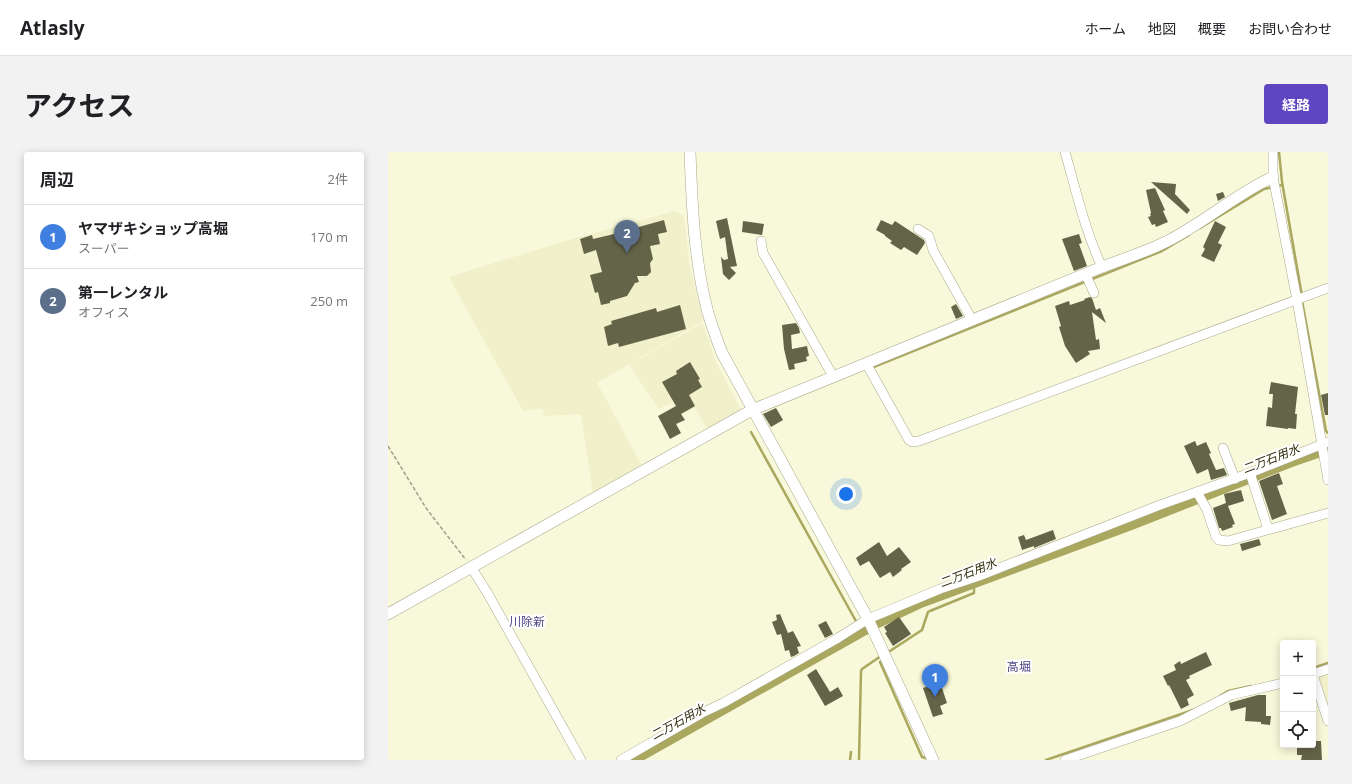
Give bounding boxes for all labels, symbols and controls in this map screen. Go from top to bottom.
text: Atlasly [20,15,85,41]
text: ホーム [1084,19,1126,38]
text: 地図 [1148,19,1176,38]
text: 概要 [1198,19,1226,38]
text: お問い合わせ [1248,19,1332,38]
button: 経路 [1264,84,1328,124]
text: アクセス [24,86,135,124]
text: 周辺 [40,168,74,191]
text: 2件 [328,170,348,188]
text: ヤマザキショップ高堀 [78,218,228,238]
pin: 2 [614,220,640,253]
text: 1 [49,228,57,246]
text: 170 m [310,228,348,246]
text: スーパー [78,239,130,257]
text: 第一レンタル [78,282,168,302]
text: 2 [49,292,57,310]
text: 250 m [310,292,348,310]
text: オフィス [78,303,130,321]
water label: 二万石用水 [1240,439,1304,477]
your location [836,484,856,504]
water label: 二万石用水 [937,553,1001,591]
district label: 川除新 [509,613,545,630]
map controls [1280,640,1316,748]
button: + [1280,640,1316,676]
district label: 高堀 [1007,658,1031,675]
pin: 1 [922,664,948,697]
button: − [1280,676,1316,712]
water label: 二万石用水 [647,699,710,744]
button: locate [1280,712,1316,748]

